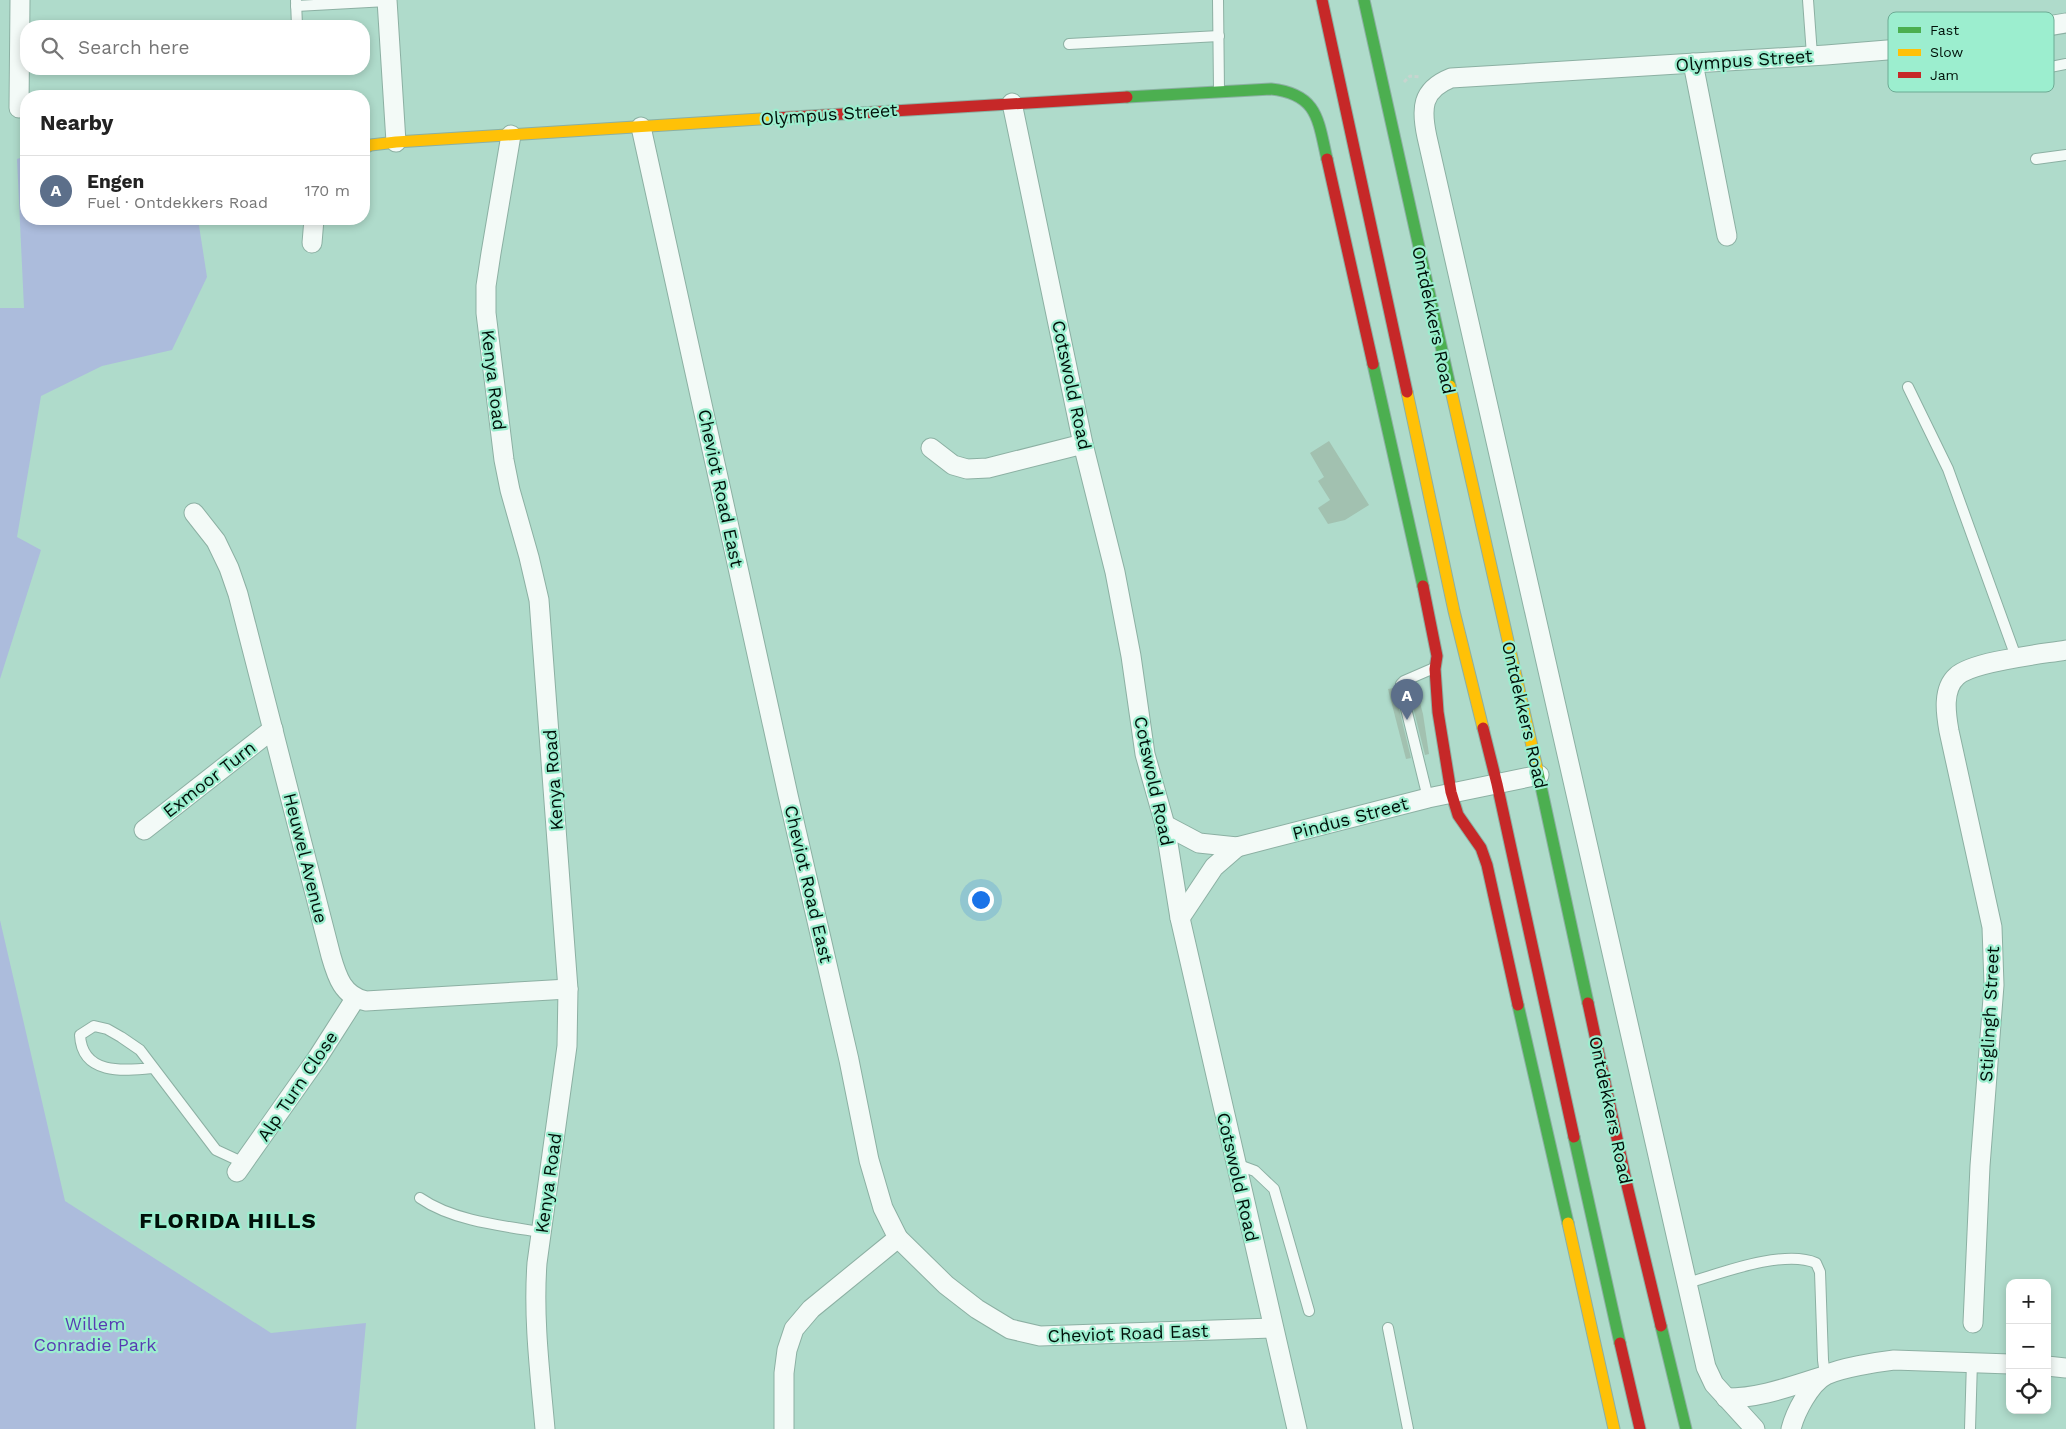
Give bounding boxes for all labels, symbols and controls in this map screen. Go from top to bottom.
legend [1888,12,2054,92]
search box [20,20,370,75]
text: Fast [1930,22,1959,38]
icon: search [38,34,66,62]
text: Search here [78,36,189,59]
text: Slow [1930,44,1963,60]
street label: Olympus Street [1675,45,1814,75]
text: Jam [1930,67,1959,83]
street label: Olympus Street [760,99,899,129]
text: Nearby [40,110,113,135]
text: Engen [87,170,144,193]
text: A [51,181,61,200]
text: 170 m [304,181,350,200]
text: Fuel · Ontdekkers Road [87,193,268,212]
street label: Ontdekkers Road [1408,244,1460,396]
street label: Cotswold Road [1048,318,1096,452]
street label: Kenya Road [477,328,511,432]
street label: Cheviot Road East [694,407,748,569]
street label: Ontdekkers Road [1498,639,1552,791]
pin: A [1391,679,1423,720]
street label: Cotswold Road [1130,714,1178,848]
street label: Kenya Road [539,729,567,831]
street label: Exmoor Turn [159,736,259,822]
street label: Heuwel Avenue [280,791,332,925]
street label: Pindus Street [1290,792,1411,844]
street label: Cheviot Road East [781,803,837,965]
your location [968,887,994,913]
street label: Stiglingh Street [1975,945,2003,1082]
street label: Alp Turn Close [252,1027,342,1145]
street label: Ontdekkers Road [1585,1034,1637,1186]
street label: Cotswold Road [1213,1110,1263,1244]
street label: Kenya Road [531,1131,565,1235]
district label: FLORIDA HILLS [139,1208,317,1233]
map controls [2006,1279,2051,1414]
button: + [2006,1279,2051,1324]
park label: Willem Conradie Park [34,1313,156,1355]
street label: Cheviot Road East [1047,1320,1209,1346]
button: − [2006,1324,2051,1369]
button: locate [2006,1369,2051,1414]

